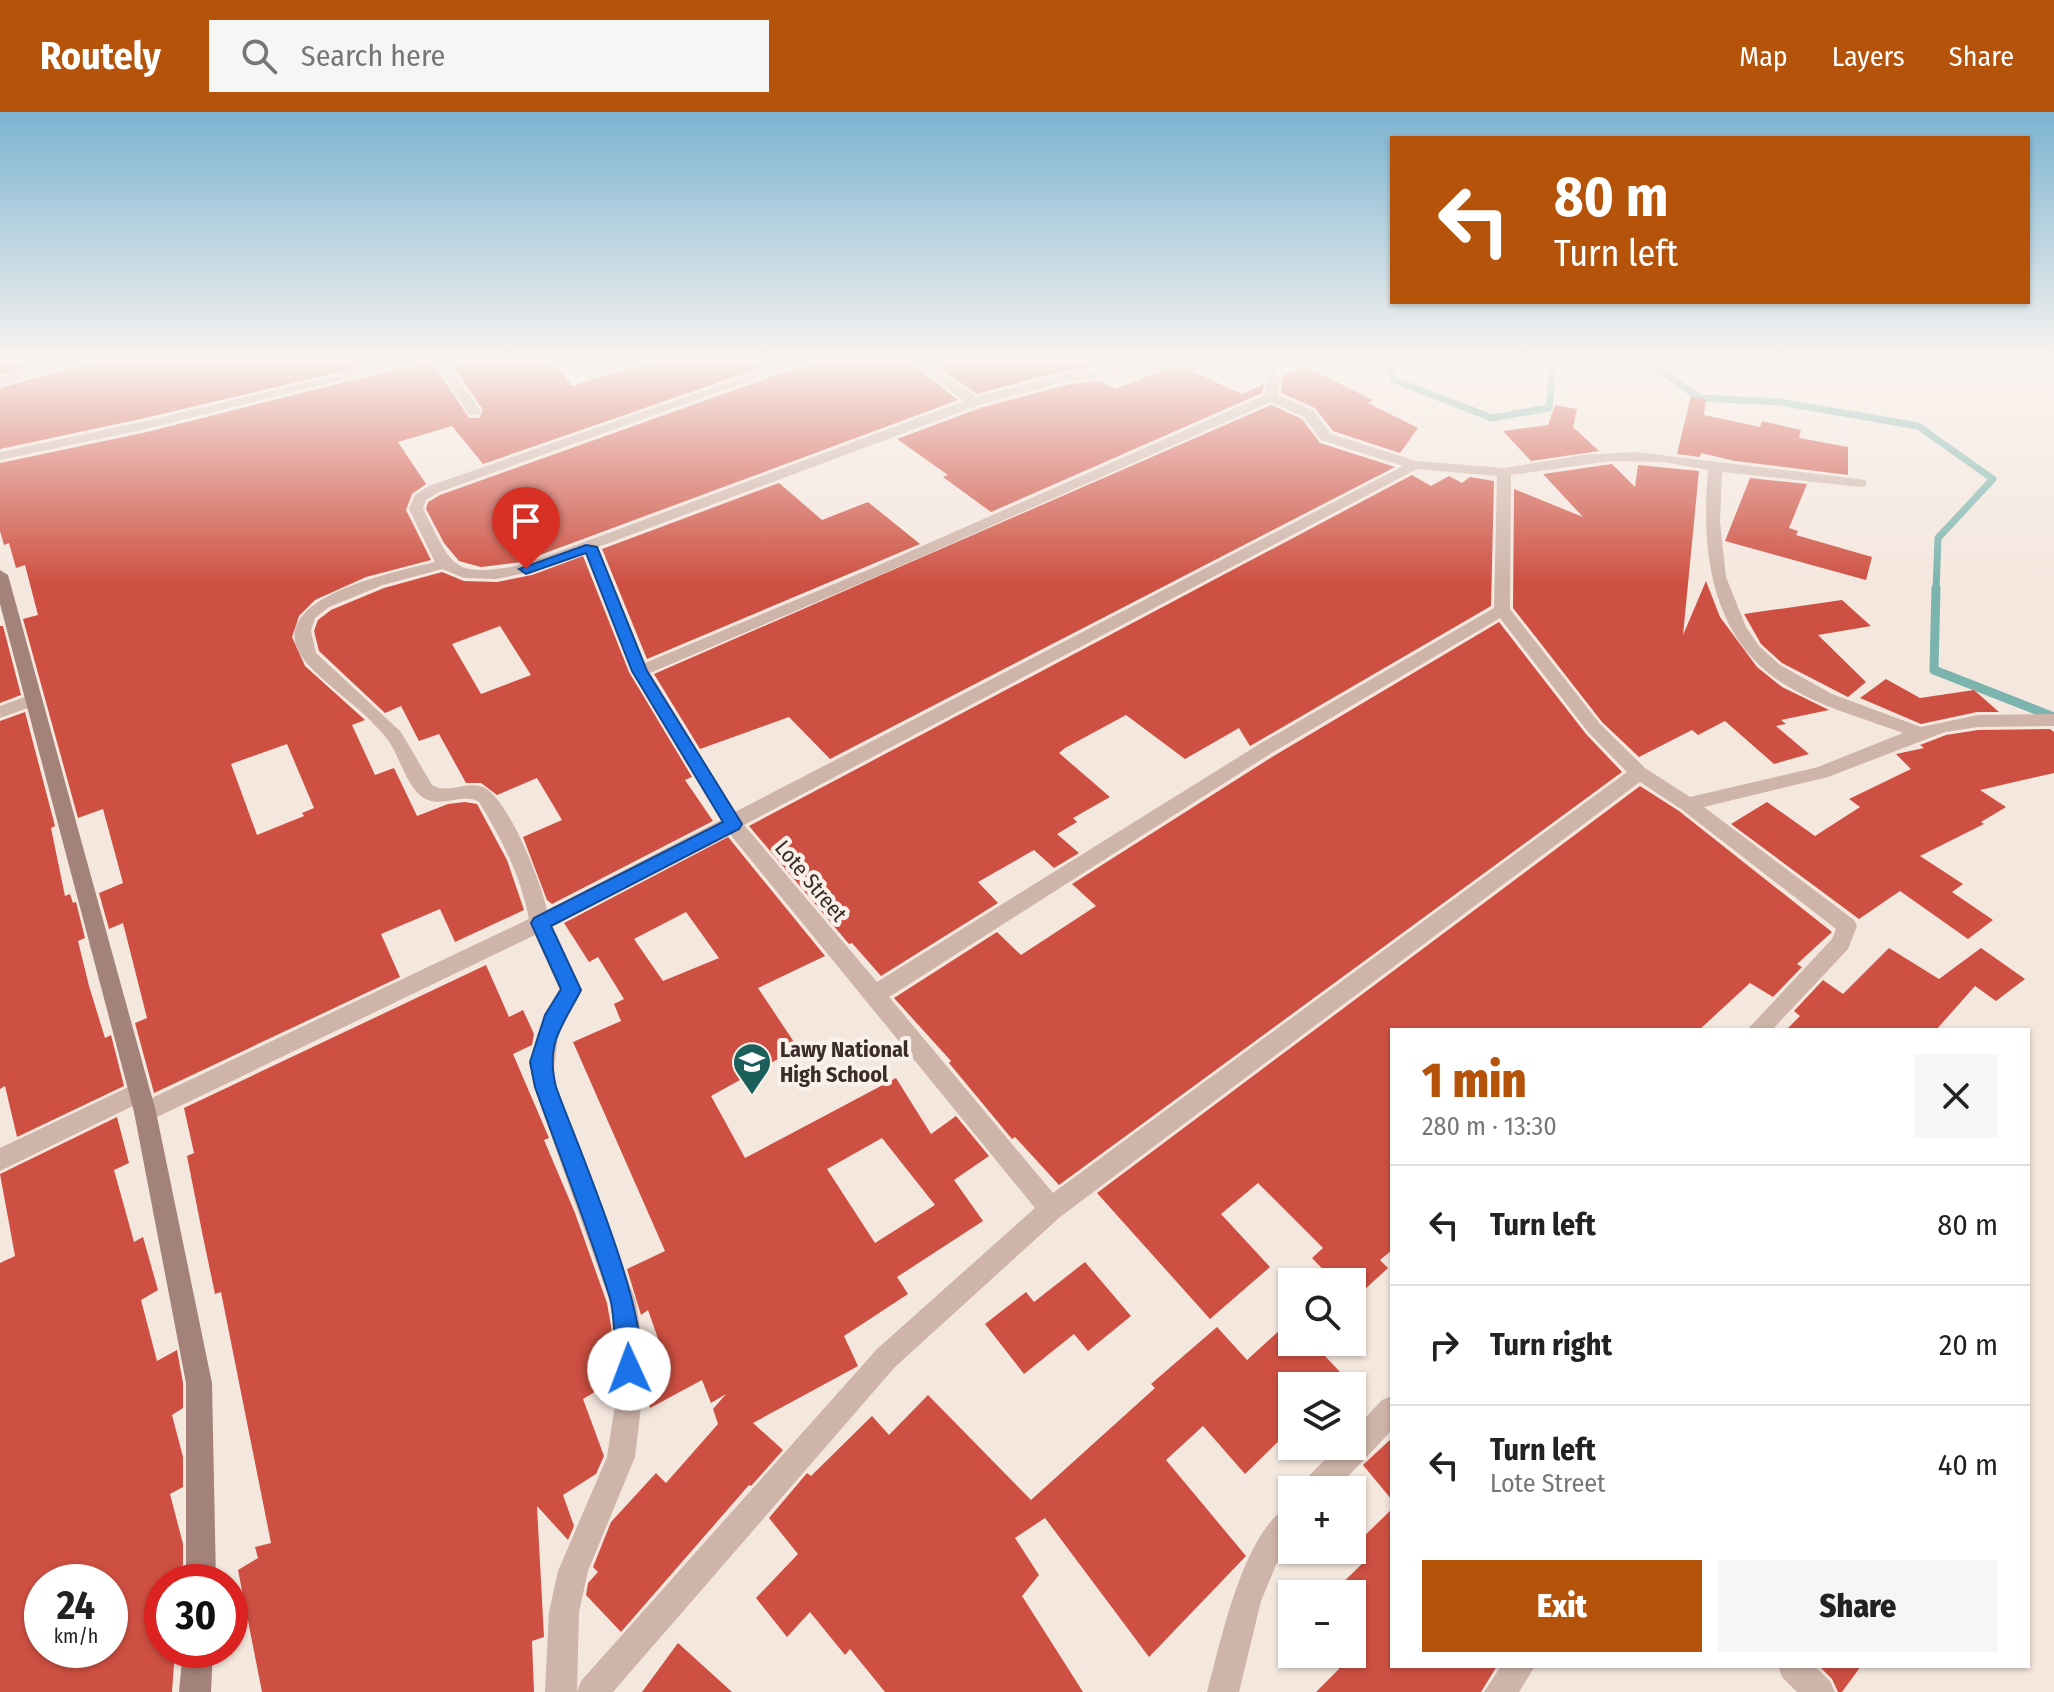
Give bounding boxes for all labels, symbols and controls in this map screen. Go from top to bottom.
search box [209,20,769,92]
text: Routely [40,33,161,79]
icon: search [237,34,281,78]
text: Search here [301,38,445,74]
text: Map [1739,40,1788,73]
text: Layers [1832,40,1905,73]
text: Share [1949,40,2014,73]
text: 80 m [1554,164,1669,231]
icon: left [1422,168,1526,272]
text: Turn left [1554,232,1678,276]
pin [492,487,560,569]
icon: arrive [504,499,548,543]
street label: Lote Street [769,835,853,928]
place label: Lawy National High School [780,1036,910,1088]
school or university icon: Lawy National High School [731,1041,773,1096]
text: 1 min [1422,1052,1526,1110]
button: close [1914,1054,1998,1138]
text: 280 m · 13:30 [1422,1111,1557,1142]
icon: left [1422,1203,1466,1247]
text: Turn left [1490,1207,1596,1243]
text: 80 m [1937,1207,1998,1243]
map controls [1278,1268,1366,1668]
button: search [1278,1268,1366,1356]
icon: right [1422,1323,1466,1367]
position arrow [587,1327,671,1411]
text: Turn right [1490,1327,1612,1363]
text: 20 m [1939,1327,1998,1363]
button: layers [1278,1372,1366,1460]
text: Turn left [1490,1432,1596,1468]
icon: left [1422,1443,1466,1487]
text: 40 m [1938,1447,1998,1483]
text: Lote Street [1490,1468,1606,1499]
button: + [1278,1476,1366,1564]
button: Exit [1422,1560,1702,1652]
button: Share [1718,1560,1998,1652]
speed limit sign: 30 [144,1564,248,1668]
button: − [1278,1580,1366,1668]
text: 24 [57,1582,95,1630]
text: km/h [54,1624,98,1648]

